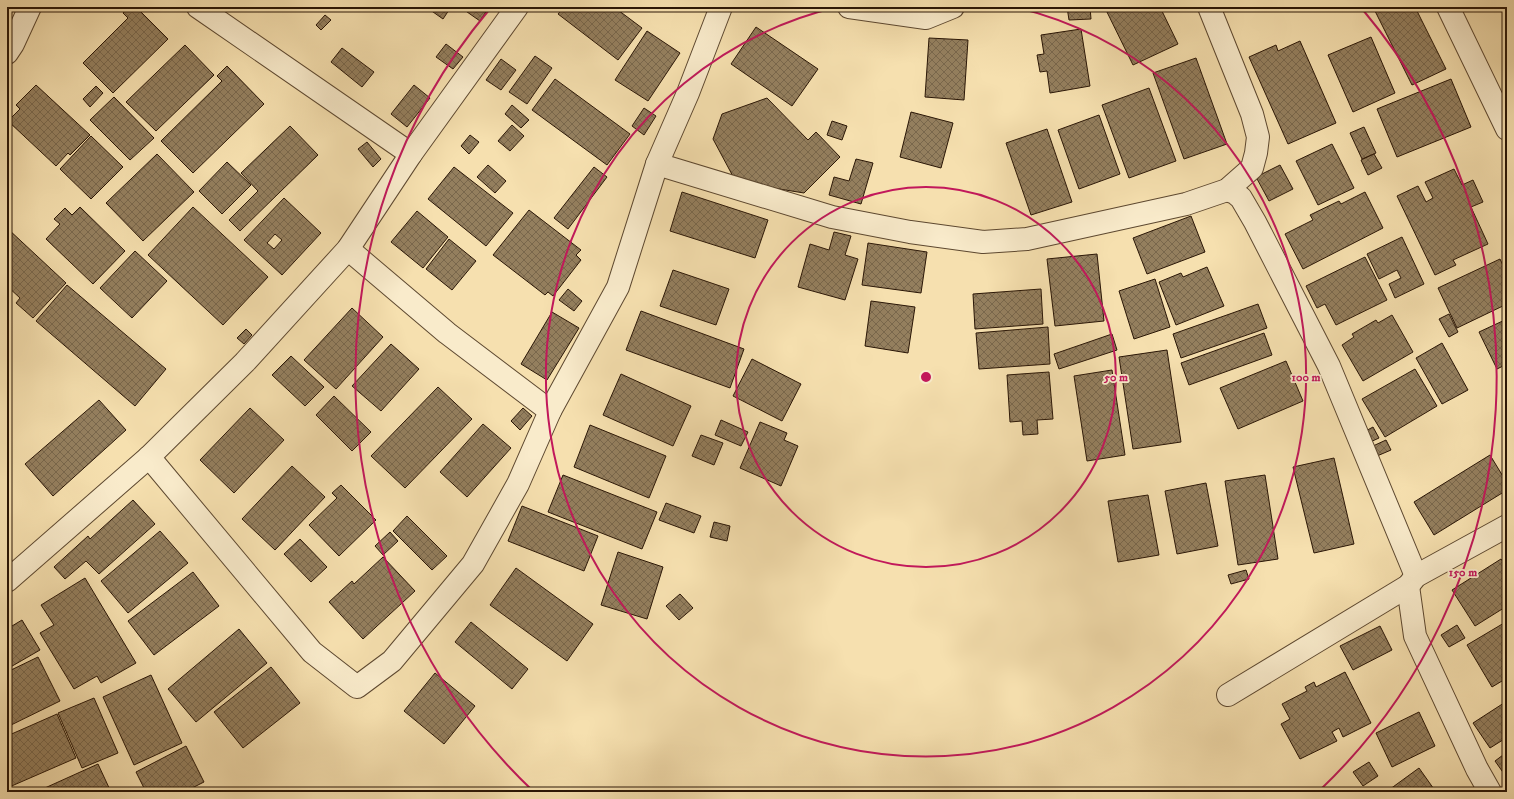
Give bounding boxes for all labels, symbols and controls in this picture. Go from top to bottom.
centre of rings [919,370,933,384]
text: 50 m [1103,370,1128,385]
text: 100 m [1292,370,1320,385]
text: 150 m [1449,565,1477,580]

